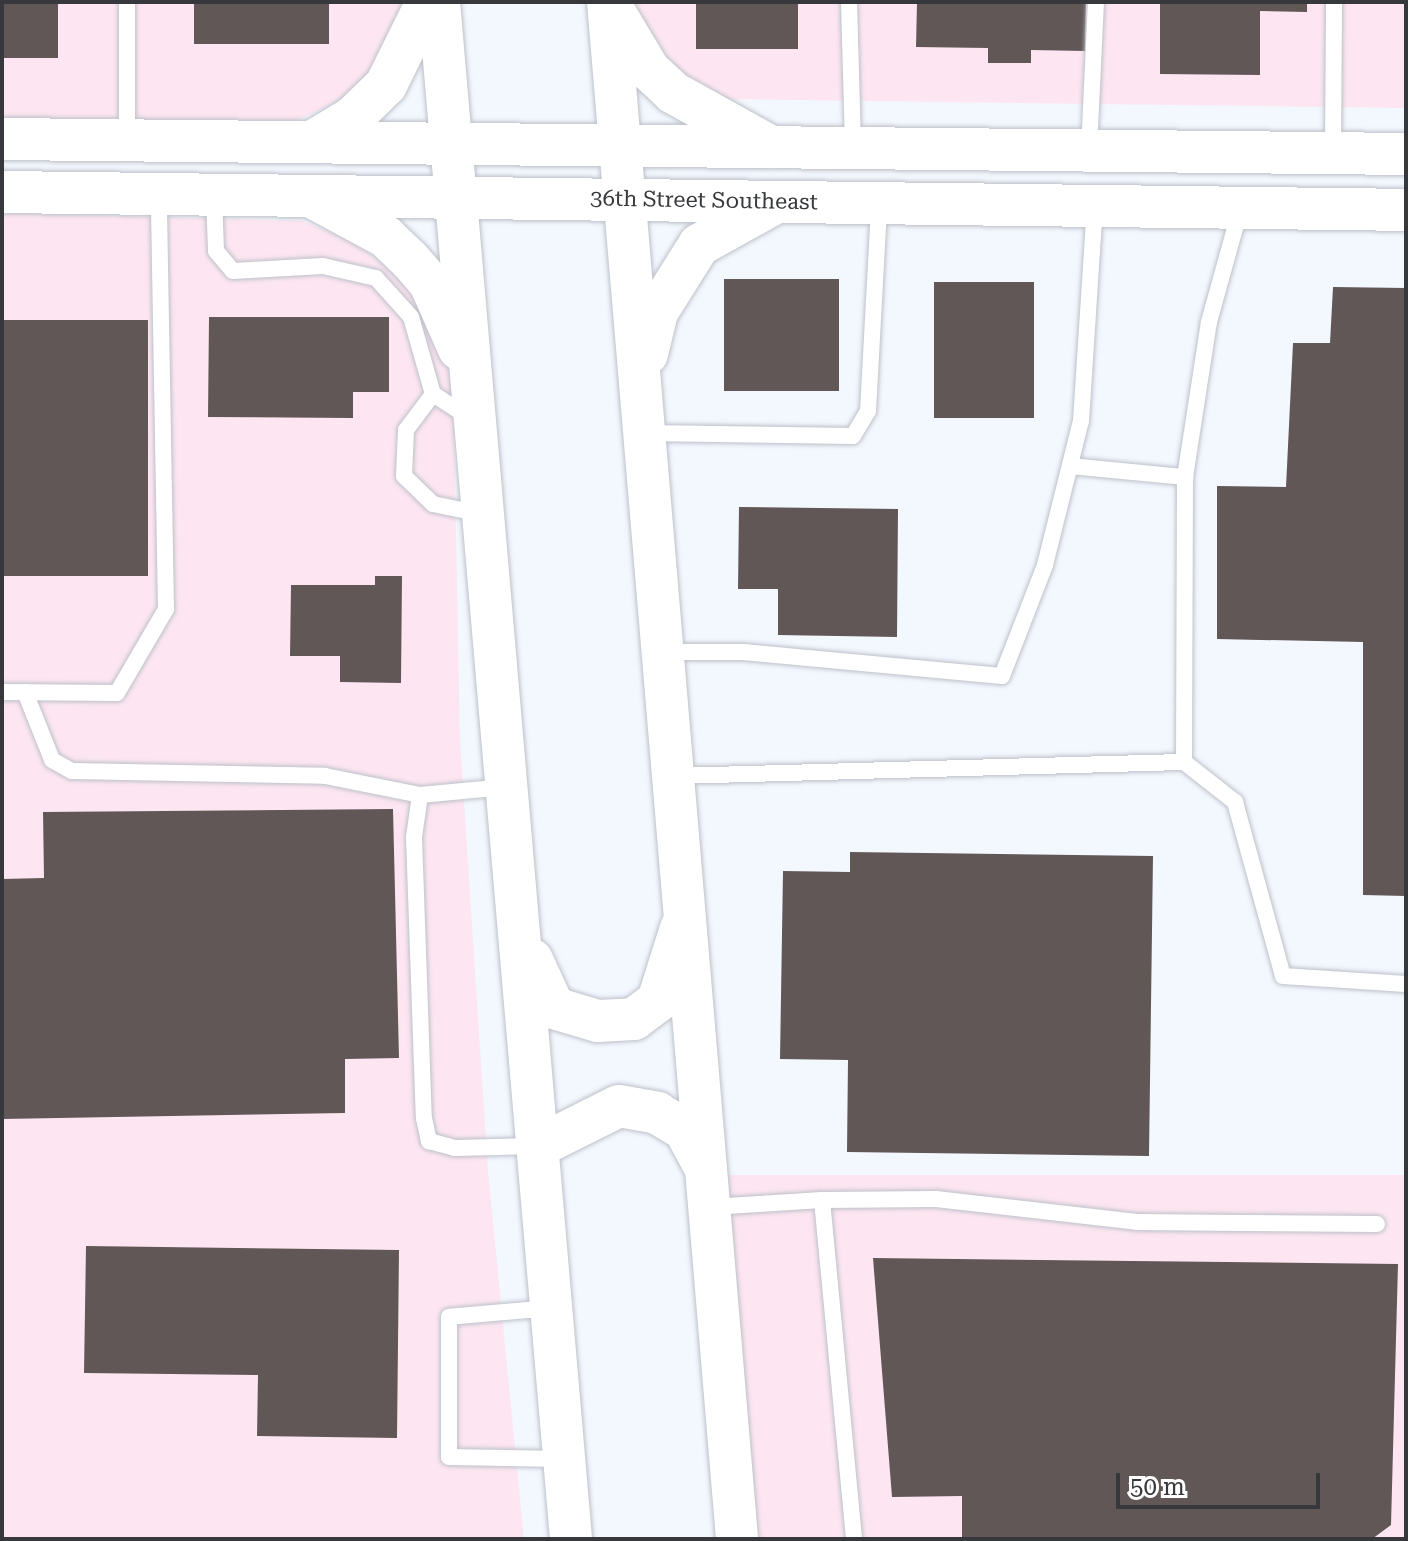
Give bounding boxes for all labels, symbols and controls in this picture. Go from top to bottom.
street label: 36th Street Southeast [590,185,818,215]
scale bar [1120,1457,1324,1507]
text: 50 m [1130,1473,1185,1501]

